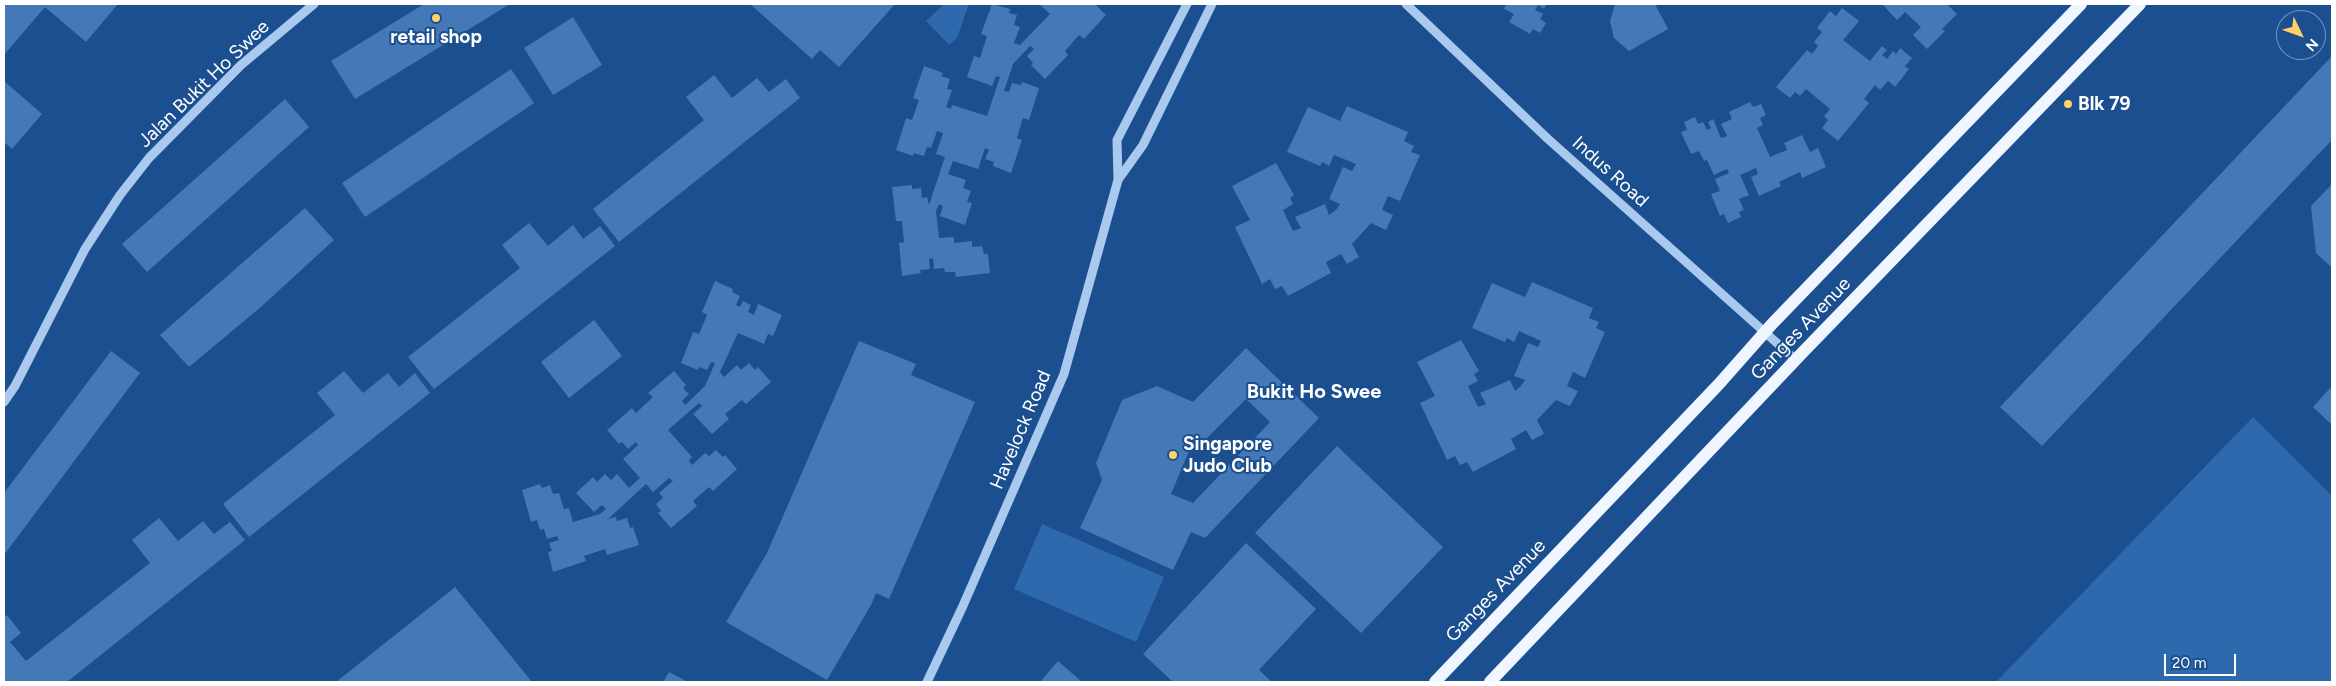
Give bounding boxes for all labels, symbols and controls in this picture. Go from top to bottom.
north arrow [2276,10,2326,60]
marker: retail shop [430,12,442,24]
street label: Jalan Bukit Ho Swee [134,16,274,152]
place label: retail shop [390,26,482,48]
text: N [2302,35,2322,54]
place label: Blk 79 [2078,93,2131,115]
marker: Blk 79 [2062,98,2074,110]
street label: Indus Road [1567,132,1653,212]
street label: Ganges Avenue [1746,273,1856,385]
street label: Havelock Road [986,367,1056,493]
district label: Bukit Ho Swee [1247,380,1381,404]
place label: Singapore Judo Club [1183,433,1272,477]
marker: Singapore Judo Club [1167,449,1179,461]
street label: Ganges Avenue [1441,535,1551,647]
scale bar [2166,644,2238,676]
text: 20 m [2172,654,2206,672]

